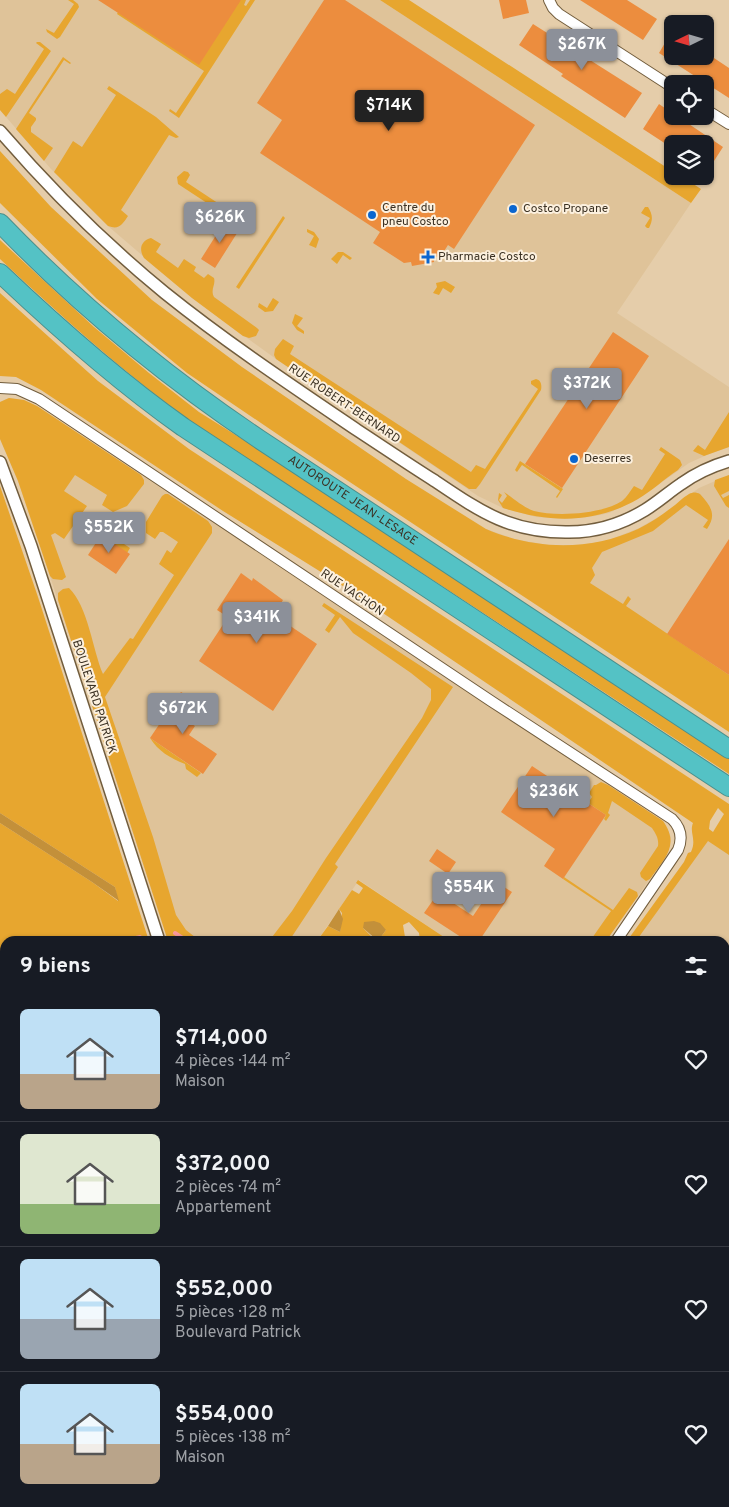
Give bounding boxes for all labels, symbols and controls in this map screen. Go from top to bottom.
north arrow [664,15,714,65]
map controls [664,15,714,185]
pin: $267K [547,28,617,71]
text: $267K [557,35,607,55]
button: locate [664,75,714,125]
pin: $714K [354,90,424,132]
text: $714K [366,96,412,116]
button: layers [664,135,714,185]
place label: Centre du pneu Costco [382,200,449,230]
place label: Costco Propane [523,201,608,217]
pin: $626K [185,202,255,244]
marker: Costco Propane [507,203,519,215]
text: $626K [195,208,245,228]
marker: Centre du pneu Costco [366,209,378,221]
place label: Pharmacie Costco [438,249,536,265]
marker: Pharmacie Costco [422,251,434,263]
street label: RUE ROBERT-BERNARD [285,361,403,447]
pin: $372K [552,368,622,410]
text: $372K [563,374,611,394]
place label: Deserres [584,451,631,467]
street label: AUTOROUTE JEAN-LESAGE [285,452,421,549]
marker: Deserres [568,453,580,465]
pin: $552K [74,512,144,554]
text: $552K [84,518,134,538]
street label: RUE VACHON [317,566,387,620]
pin: $341K [222,602,292,644]
text: $341K [233,608,281,628]
street label: BOULEVARD PATRICK [68,638,120,756]
pin: $672K [148,692,218,735]
text: $672K [159,699,207,719]
pin: $236K [519,776,589,818]
text: $236K [529,782,579,802]
pin: $554K [434,872,504,914]
text: $554K [443,878,495,898]
icon: filters [682,952,710,980]
text: 9 biens [20,953,91,980]
text: $714,000 [175,1025,268,1052]
icon: home [60,1029,120,1089]
icon: heart [682,1045,710,1073]
text: 4 pièces · 144 m² [175,1052,291,1072]
text: Maison [175,1072,225,1092]
text: $372,000 [175,1151,271,1178]
icon: home [60,1154,120,1214]
icon: heart [682,1170,710,1198]
text: 2 pièces · 74 m² [175,1178,281,1198]
text: Appartement [175,1198,271,1218]
text: $552,000 [175,1276,273,1303]
icon: home [60,1279,120,1339]
icon: heart [682,1295,710,1323]
text: 5 pièces · 128 m² [175,1303,291,1323]
text: Boulevard Patrick [175,1323,301,1343]
text: $554,000 [175,1401,274,1428]
icon: home [60,1404,120,1464]
icon: heart [682,1420,710,1448]
text: 5 pièces · 138 m² [175,1428,291,1448]
text: Maison [175,1448,225,1468]

